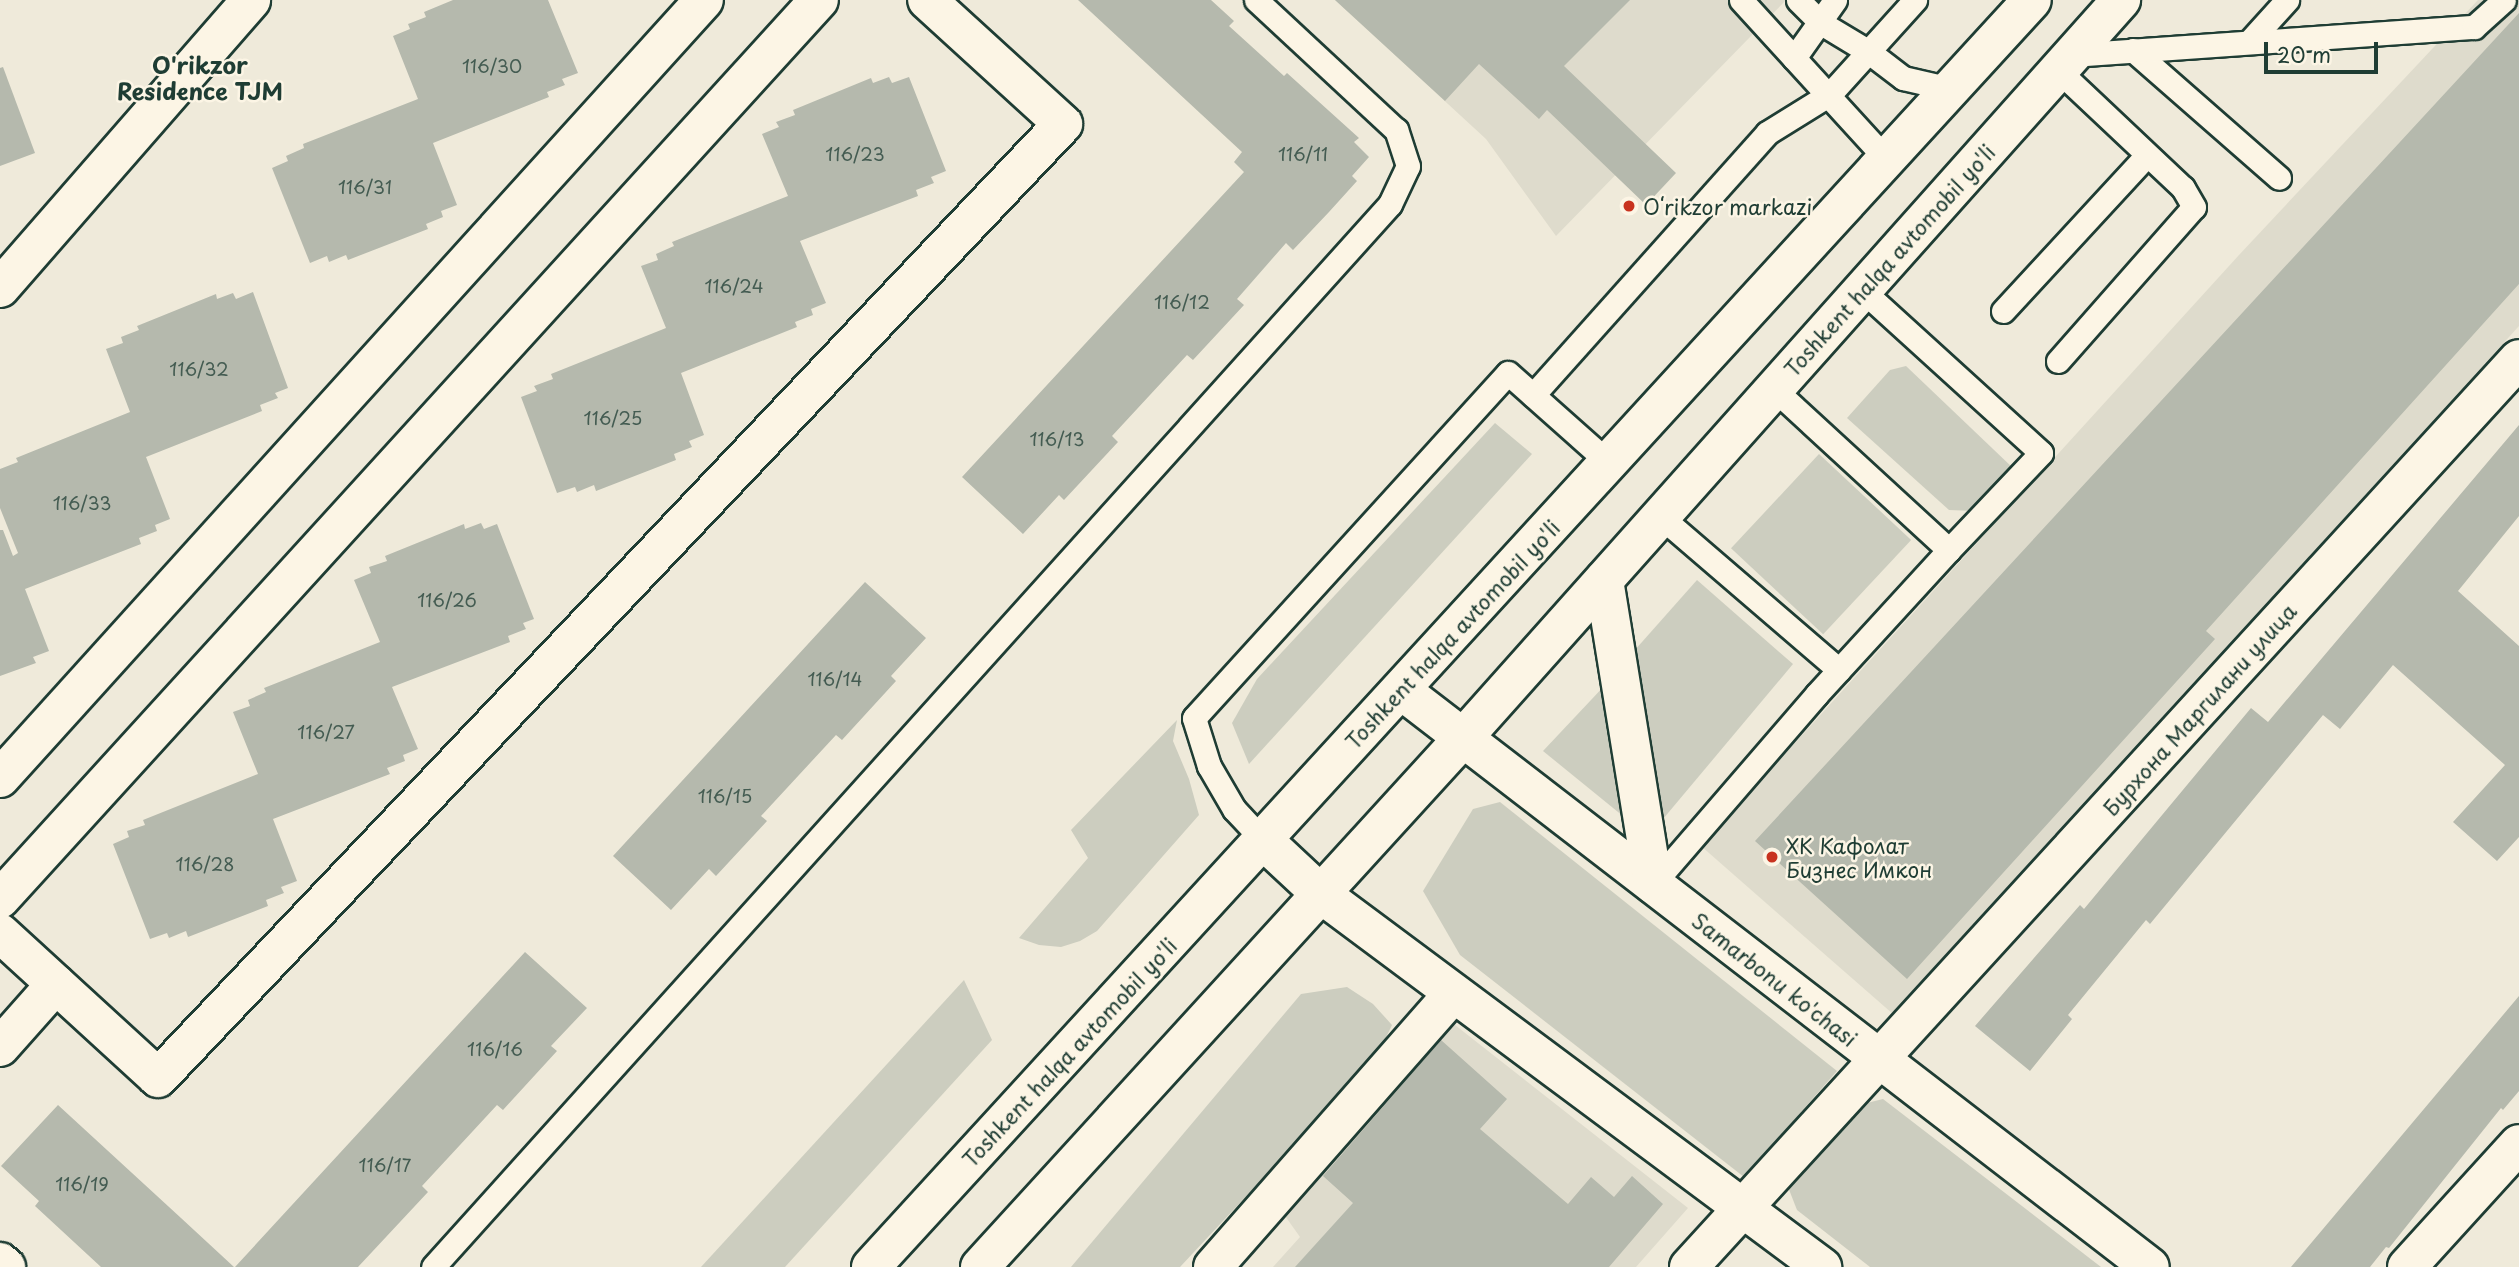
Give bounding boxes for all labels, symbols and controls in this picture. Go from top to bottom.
scale bar [2267,28,2381,72]
text: 20 m [2277,38,2331,70]
district label: O'rikzor Residence TJM [117,51,283,105]
house number: 116/30 [462,55,522,77]
street label: Toshkent halqa avtomobil yo'li [1777,138,2001,382]
house number: 116/23 [825,143,885,165]
house number: 116/11 [1278,143,1328,165]
house number: 116/31 [338,176,392,198]
place label: Oʻrikzor markazi [1643,193,1814,219]
marker: Oʻrikzor markazi [1621,198,1637,214]
house number: 116/24 [704,275,764,297]
house number: 116/12 [1154,291,1210,313]
house number: 116/32 [169,358,229,380]
house number: 116/25 [584,407,642,429]
house number: 116/13 [1029,428,1085,450]
house number: 116/33 [53,492,111,514]
street label: Toshkent halqa avtomobil yo'li [1338,513,1566,755]
house number: 116/26 [417,589,477,611]
street label: Бурхона Маргилани улица [2096,597,2302,821]
house number: 116/14 [807,668,863,690]
house number: 116/27 [297,721,355,743]
house number: 116/15 [698,785,752,807]
place label: ХК Кафолат Бизнес Имкон [1786,832,1933,882]
marker: ХК Кафолат Бизнес Имкон [1764,849,1780,865]
house number: 116/28 [176,853,234,875]
street label: Samarbonu ko'chasi [1688,907,1862,1051]
street label: Toshkent halqa avtomobil yo'li [955,931,1183,1173]
house number: 116/16 [467,1038,523,1060]
house number: 116/17 [359,1154,411,1176]
house number: 116/19 [55,1173,109,1195]

